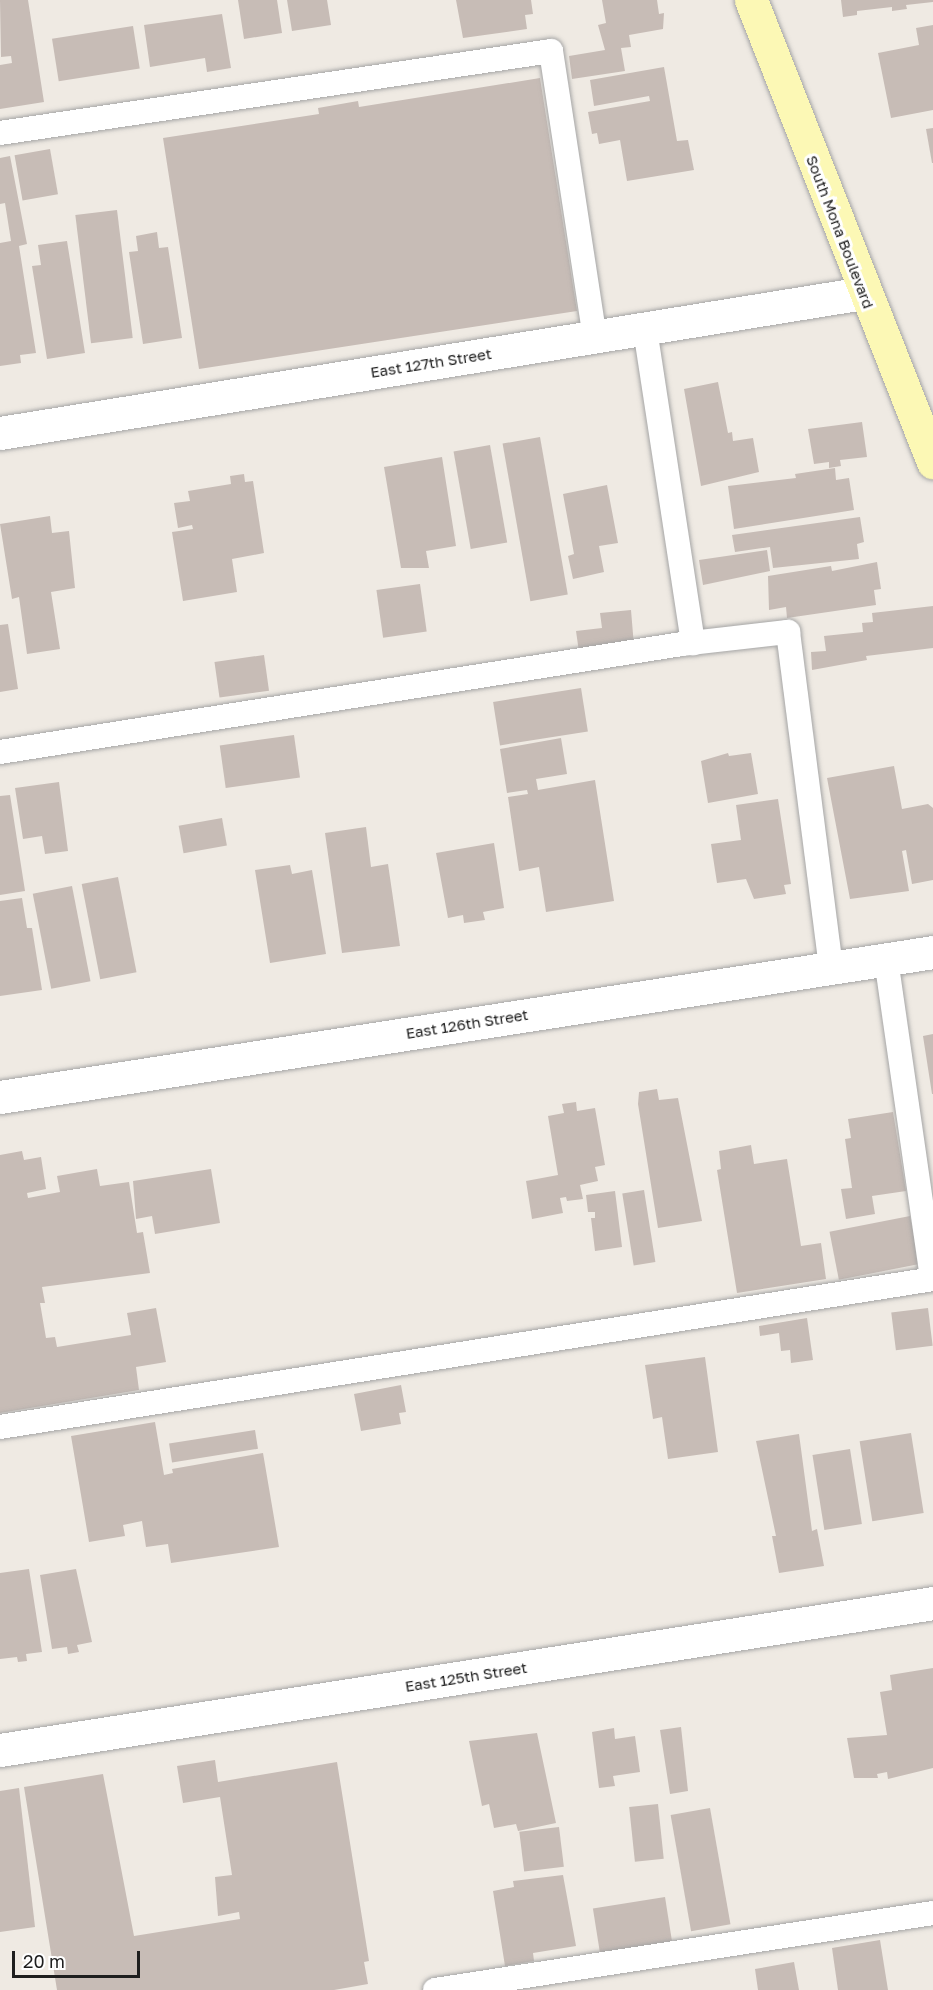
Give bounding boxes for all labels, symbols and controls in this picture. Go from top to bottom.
street label: South Mona Boulevard [802,153,878,311]
street label: East 127th Street [369,345,493,381]
street label: East 126th Street [405,1005,529,1043]
street label: East 125th Street [404,1658,528,1696]
scale bar [15,1939,142,1977]
text: 20 m [23,1950,65,1972]

